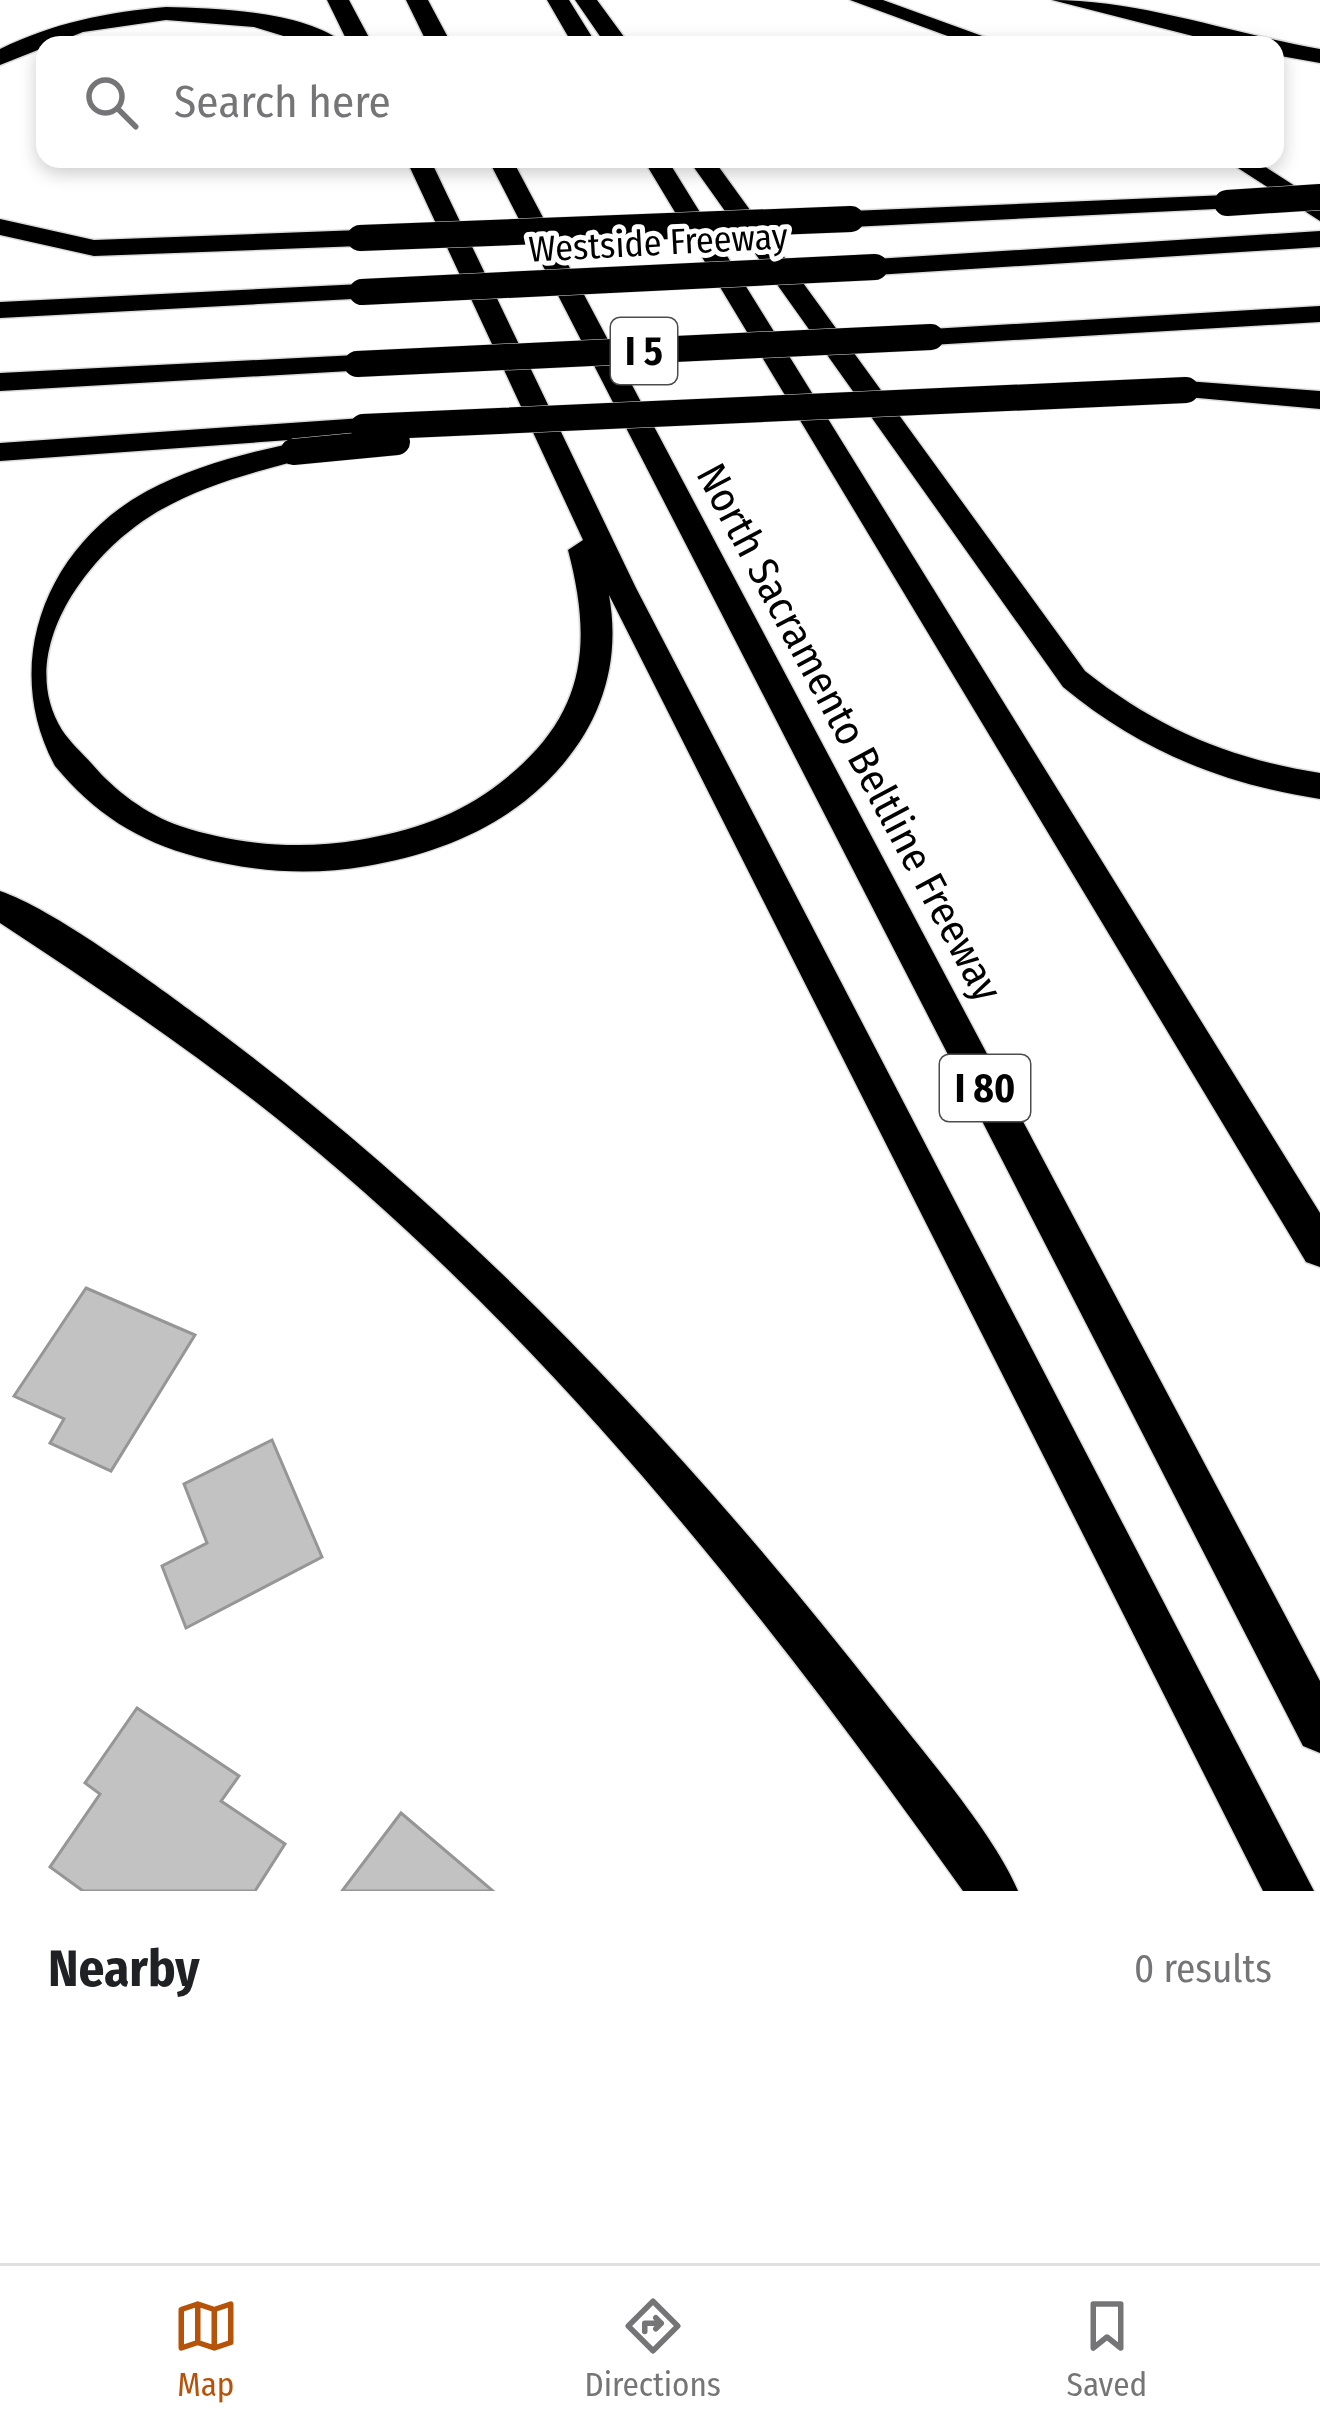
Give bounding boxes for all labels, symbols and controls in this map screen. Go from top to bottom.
search box [36,36,1284,168]
icon: search [78,69,144,135]
text: Search here [174,75,391,129]
street label: Westside Freeway [527,214,789,272]
road number: I 5 [611,318,677,384]
street label: North Sacramento Beltline Freeway [686,455,1013,1010]
road number: I 80 [940,1055,1030,1121]
text: Nearby [48,1938,200,2000]
text: 0 results [1134,1946,1272,1992]
tab: Map [173,2293,239,2405]
tab: Directions [584,2293,721,2405]
tab: Saved [1067,2293,1147,2405]

